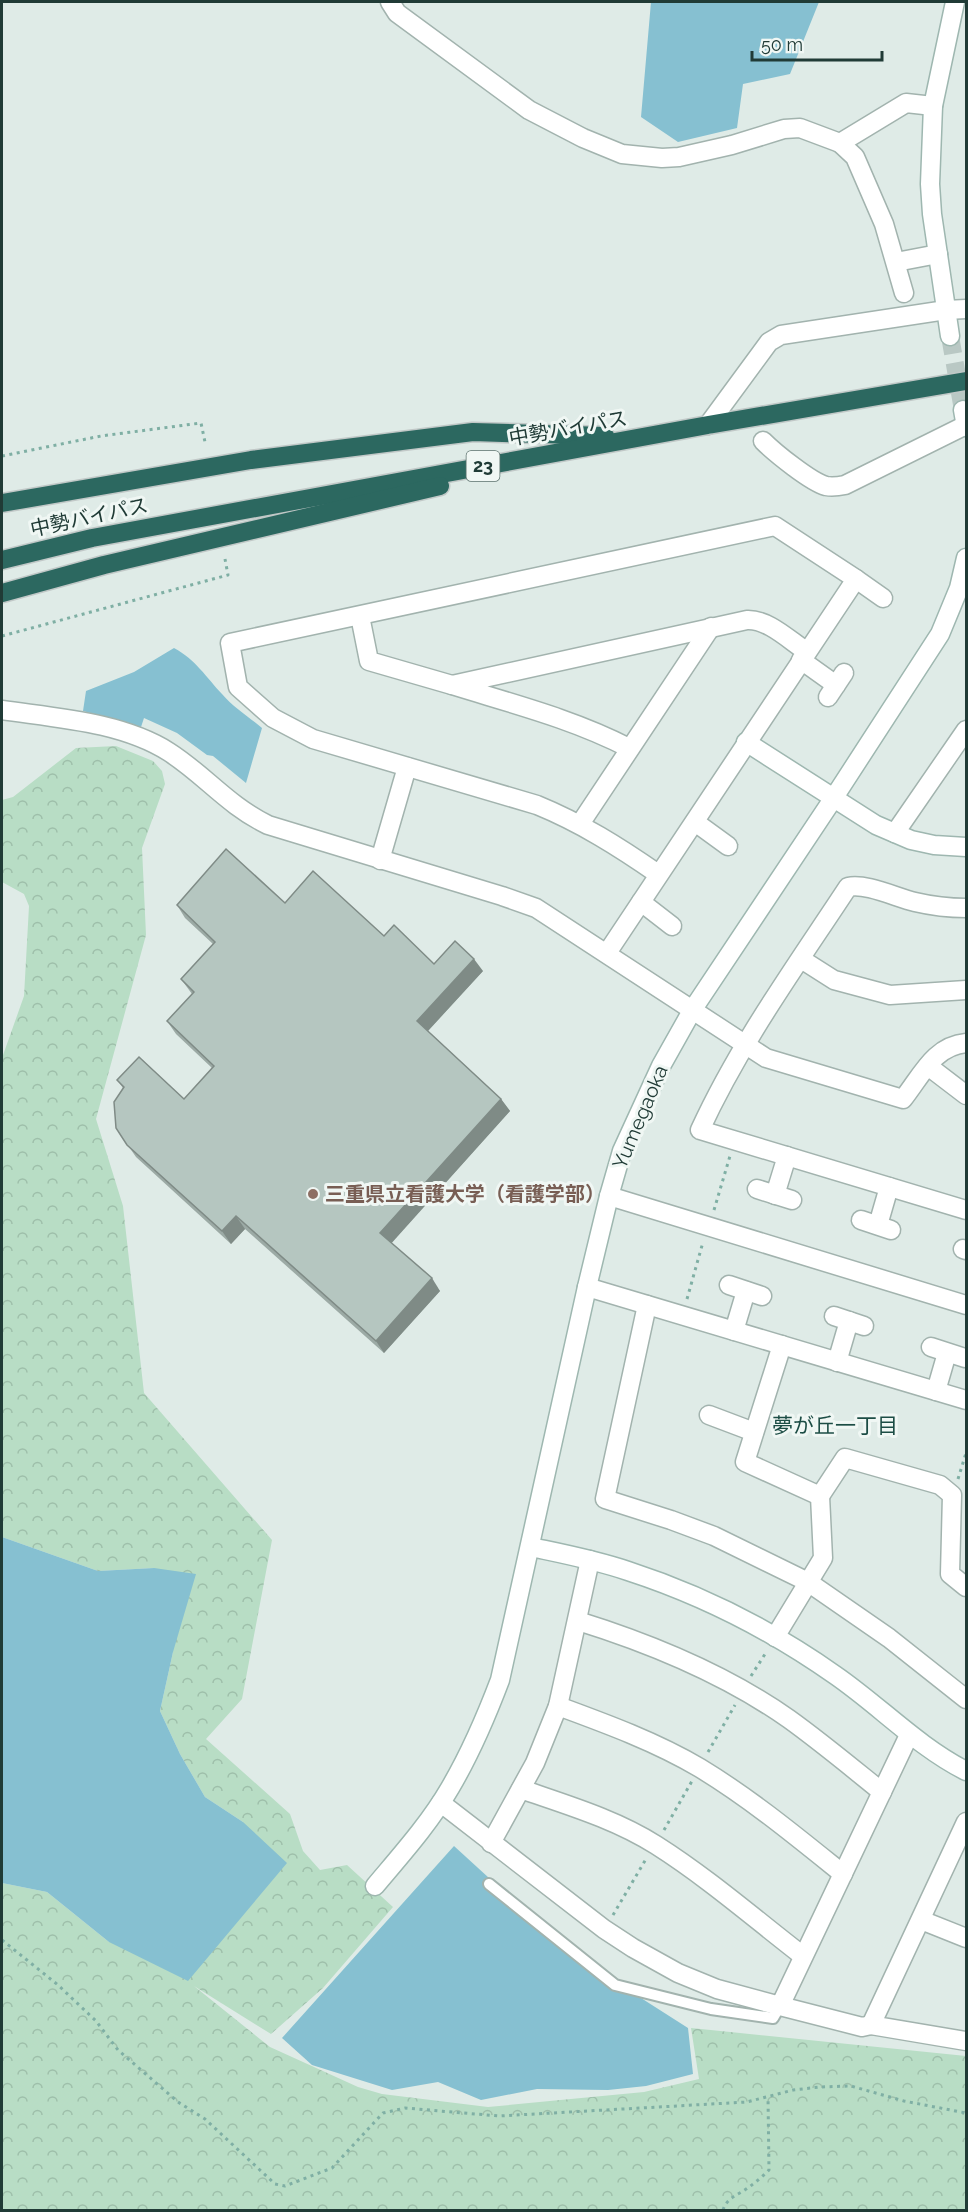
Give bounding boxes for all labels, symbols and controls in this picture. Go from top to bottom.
scale bar [752,24,882,62]
text: 50 m [761,34,803,55]
street label: 中勢バイパス [507,406,629,450]
road number: 23 [466,451,500,481]
street label: 中勢バイパス [28,493,150,541]
street label: Yumegaoka [607,1061,673,1173]
place label: 三重県立看護大学（看護学部） [325,1182,605,1206]
marker: 三重県立看護大学（看護学部） [306,1187,320,1201]
district label: 夢が丘一丁目 [772,1413,898,1438]

